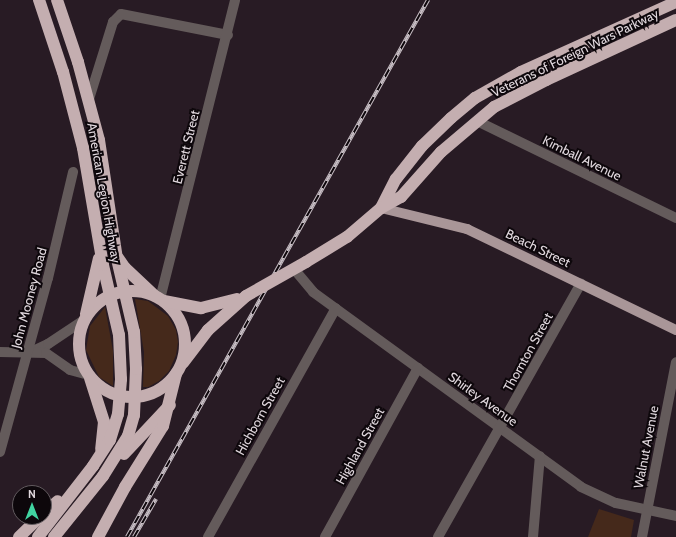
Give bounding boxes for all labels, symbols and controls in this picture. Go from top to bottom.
street label: Veterans of Foreign Wars Parkway [489,6,661,100]
street label: Everett Street [169,108,203,186]
street label: American Legion Highway [84,122,124,264]
street label: Kimball Avenue [540,132,624,184]
street label: Beach Street [503,226,573,270]
street label: John Mooney Road [8,246,50,350]
street label: Thornton Street [500,310,556,394]
street label: Shirley Avenue [445,369,521,429]
street label: Hichborn Street [232,374,288,458]
street label: Walnut Avenue [630,404,662,490]
street label: Highland Street [332,405,388,487]
north arrow [12,485,52,525]
text: N [28,487,36,501]

